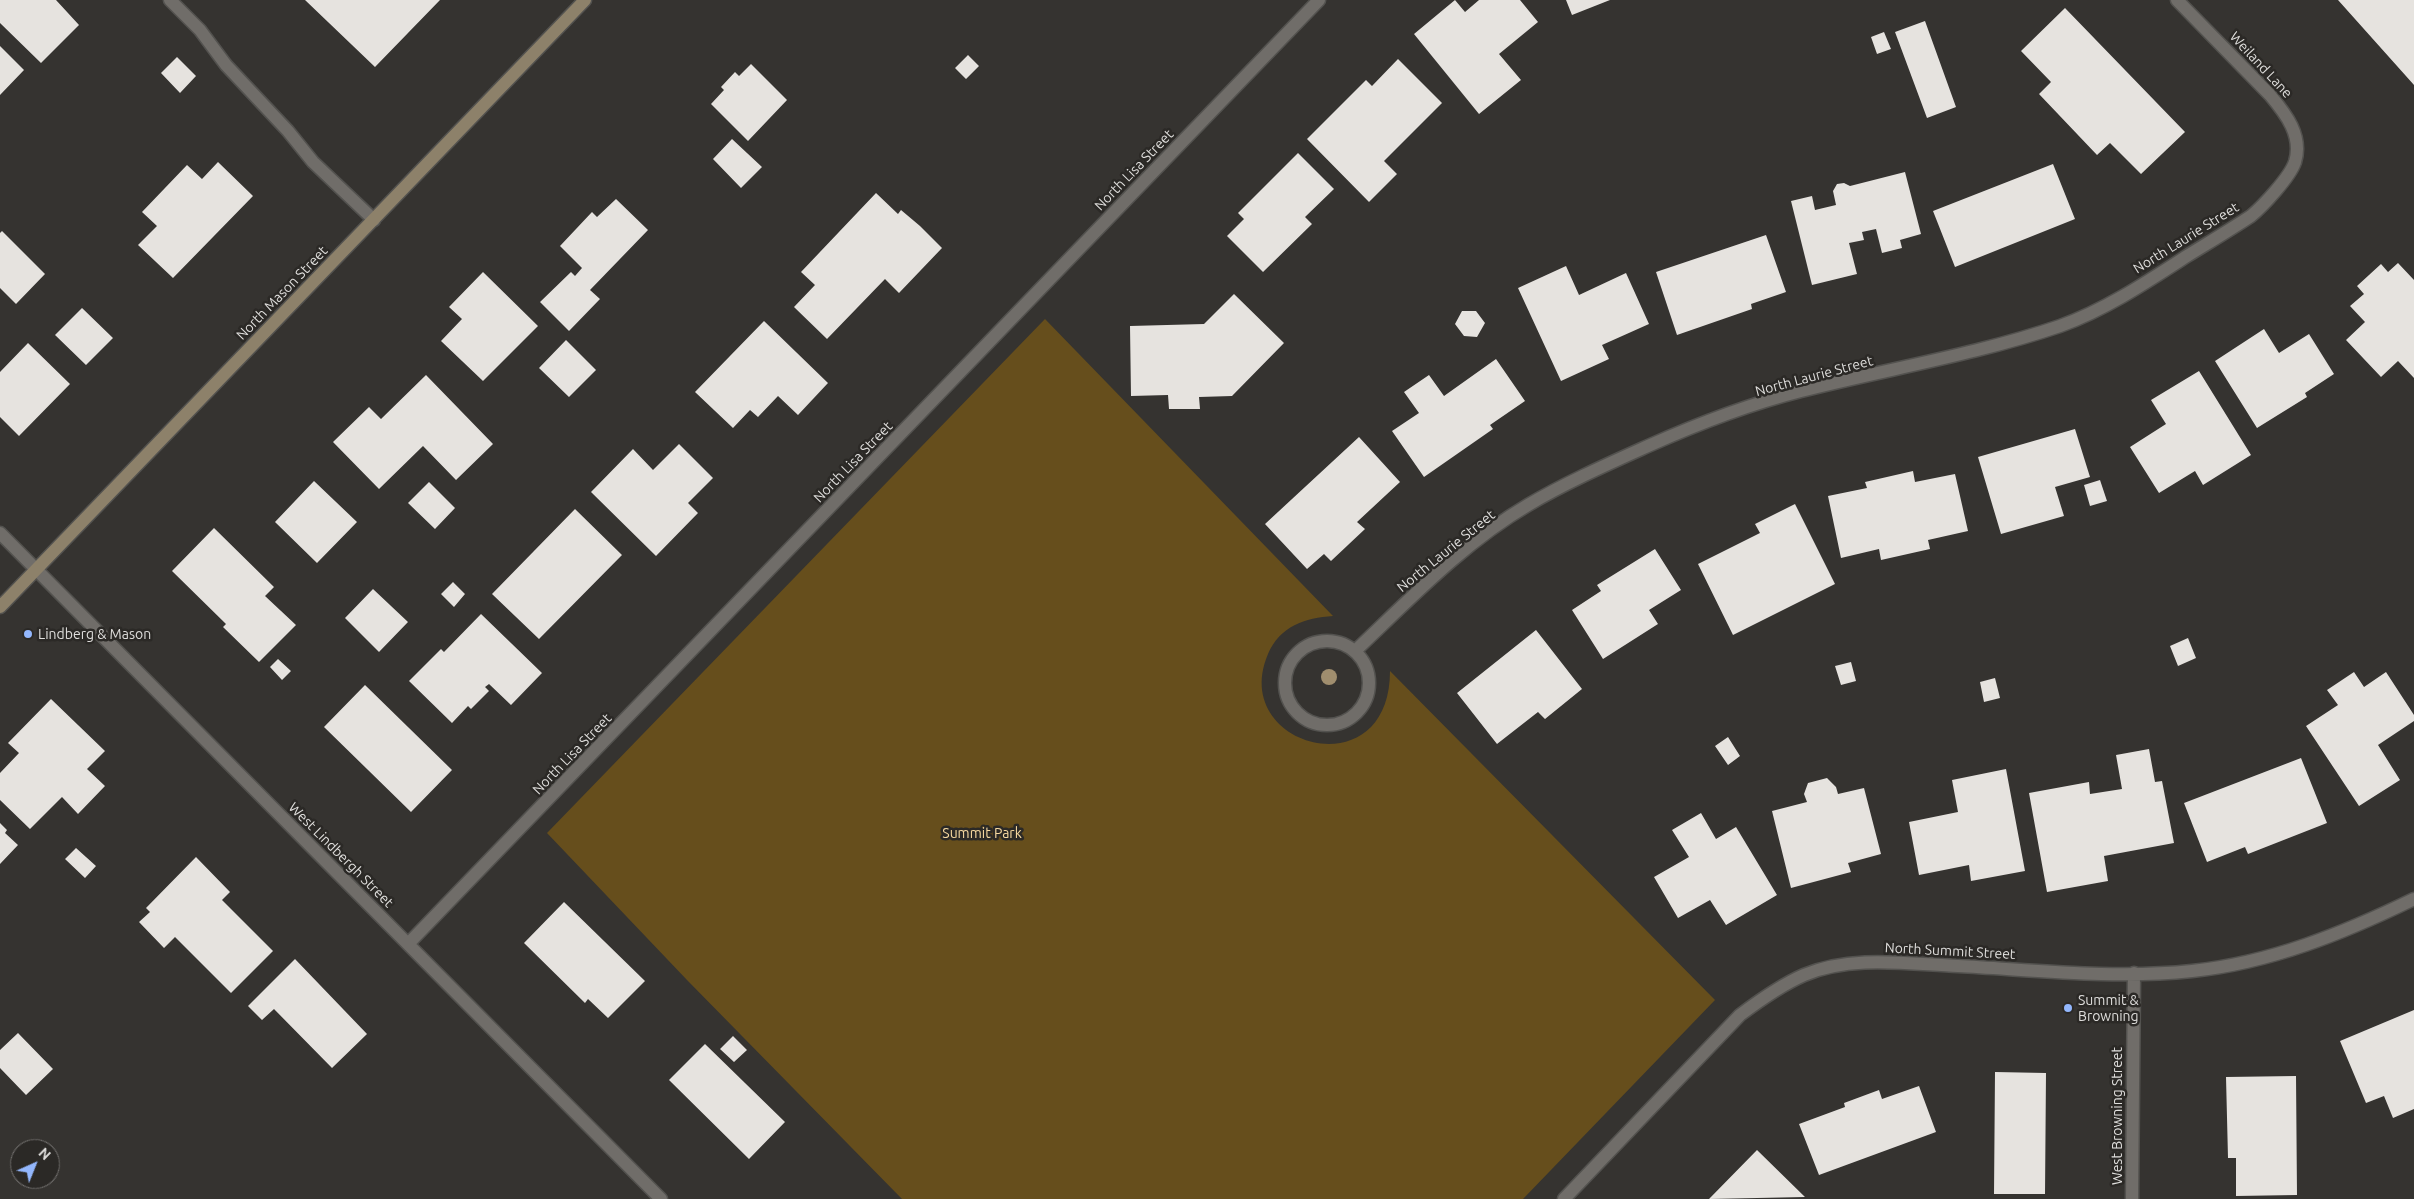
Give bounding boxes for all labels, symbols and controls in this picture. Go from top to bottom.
street label: Weiland Lane [2226,28,2296,102]
street label: North Lisa Street [1091,126,1177,214]
street label: North Laurie Street [2130,199,2242,277]
street label: North Mason Street [233,243,331,343]
street label: North Laurie Street [1753,352,1875,400]
street label: North Lisa Street [810,418,896,506]
street label: North Laurie Street [1394,506,1498,596]
place label: Lindberg & Mason [38,626,151,642]
marker: Lindberg & Mason [22,628,34,640]
street label: North Lisa Street [529,710,615,798]
street label: West Lindbergh Street [285,799,397,911]
park label: Summit Park [942,825,1022,841]
street label: North Summit Street [1884,939,2016,963]
place label: Summit & Browning [2078,992,2139,1024]
marker: Summit & Browning [2062,1002,2074,1014]
street label: West Browning Street [2109,1047,2125,1185]
north arrow [10,1139,60,1189]
text: N [35,1145,54,1163]

